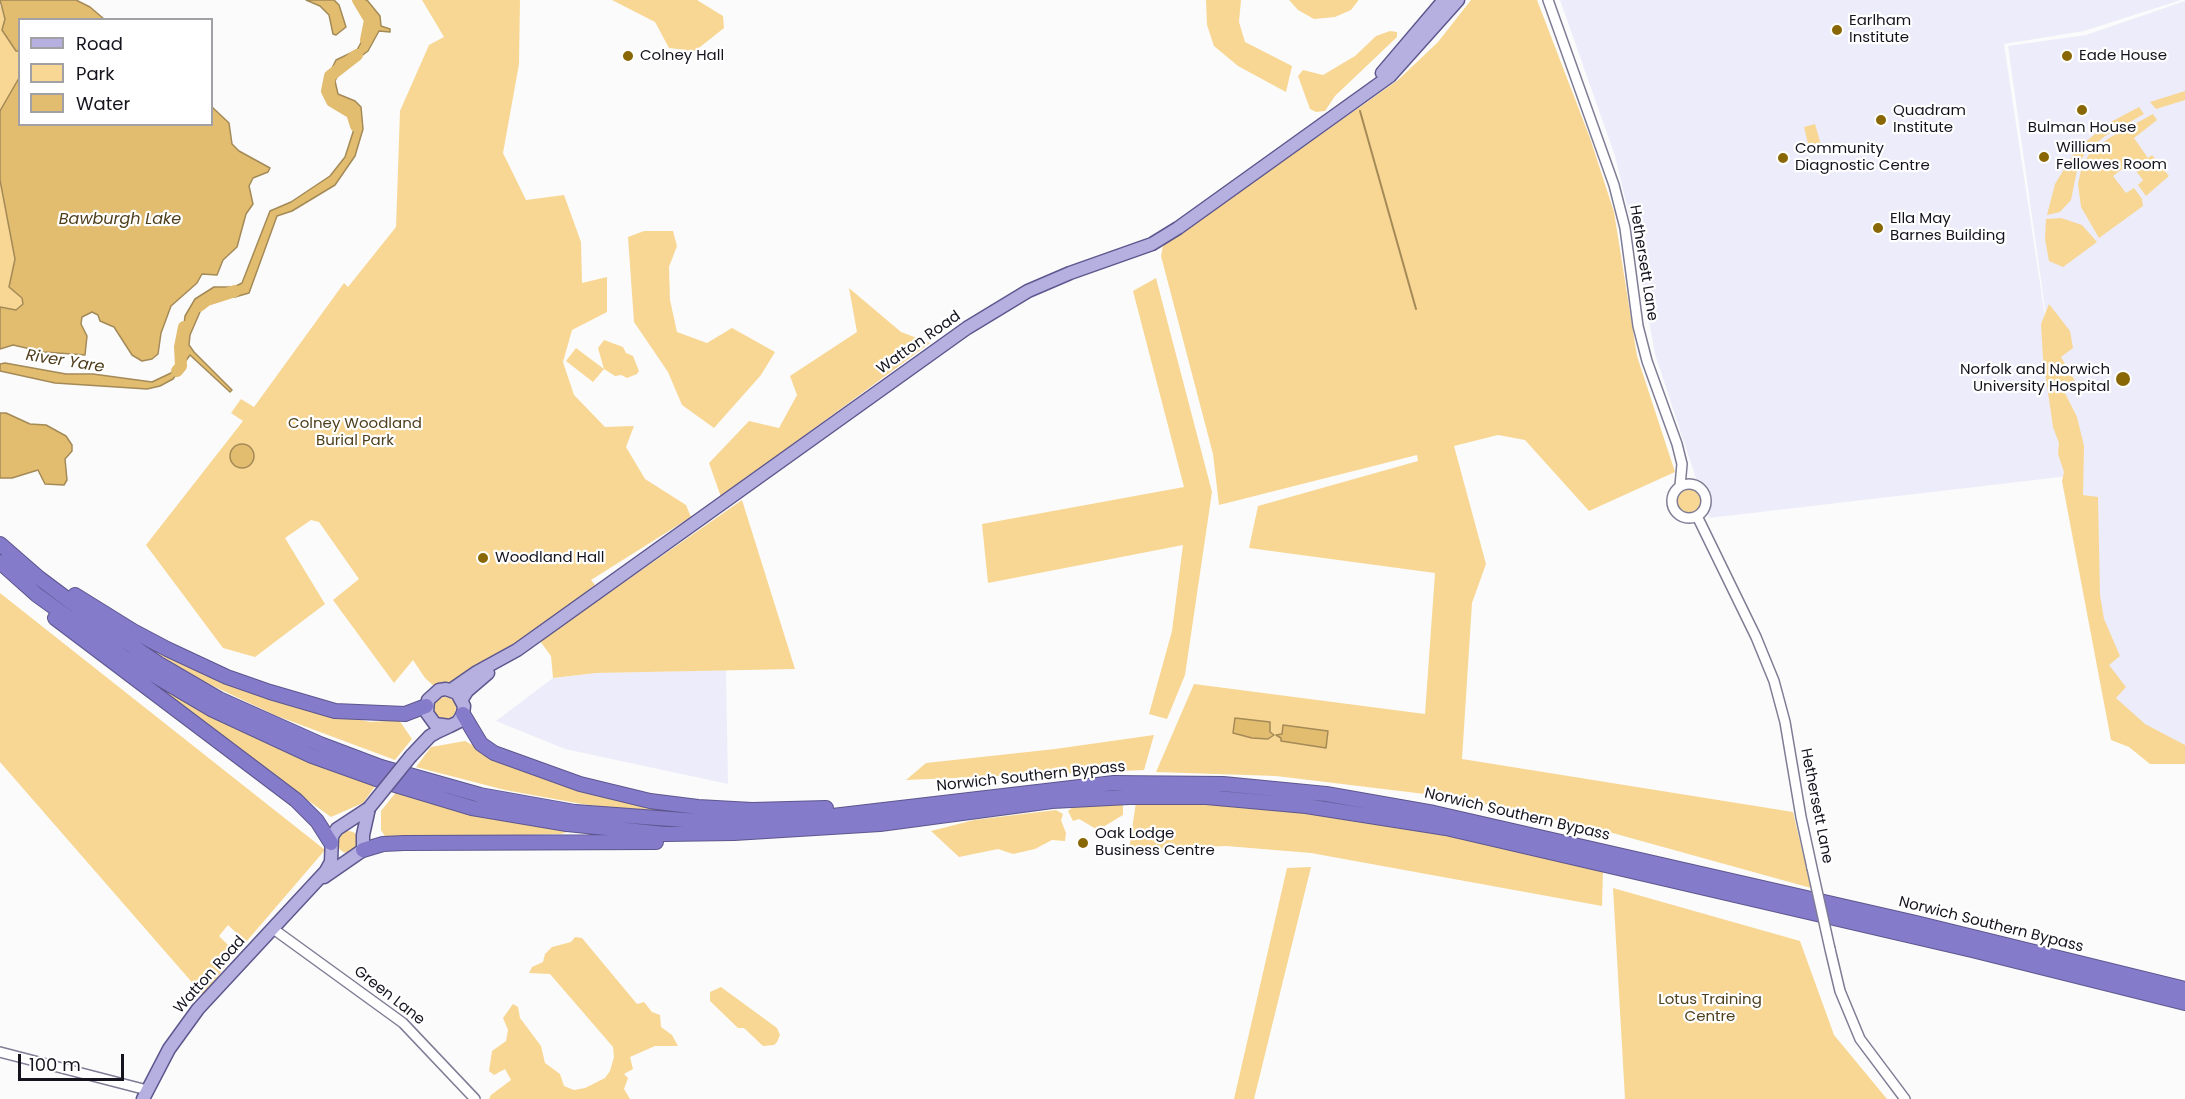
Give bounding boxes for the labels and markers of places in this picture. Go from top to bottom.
place label: Earlham Institute [1849,12,1911,47]
marker: Earlham Institute [1830,23,1844,37]
place label: Colney Hall [640,47,724,65]
place label: Eade House [2079,47,2167,65]
marker: Colney Hall [621,49,635,63]
marker: Eade House [2060,49,2074,63]
place label: Quadram Institute [1893,102,1966,137]
marker: Bulman House [2075,103,2089,117]
marker: Quadram Institute [1874,113,1888,127]
place label: Bulman House [2028,119,2136,137]
place label: William Fellowes Room [2056,139,2167,174]
place label: Community Diagnostic Centre [1795,140,1930,175]
marker: William Fellowes Room [2037,150,2051,164]
marker: Community Diagnostic Centre [1776,151,1790,165]
place label: Ella May Barnes Building [1890,210,2005,245]
marker: Ella May Barnes Building [1871,221,1885,235]
place label: Norfolk and Norwich University Hospital [1960,361,2110,396]
marker: Norfolk and Norwich University Hospital [2114,370,2132,388]
place label: Woodland Hall [495,549,604,567]
marker: Woodland Hall [476,551,490,565]
place label: Oak Lodge Business Centre [1095,825,1215,860]
marker: Oak Lodge Business Centre [1076,836,1090,850]

